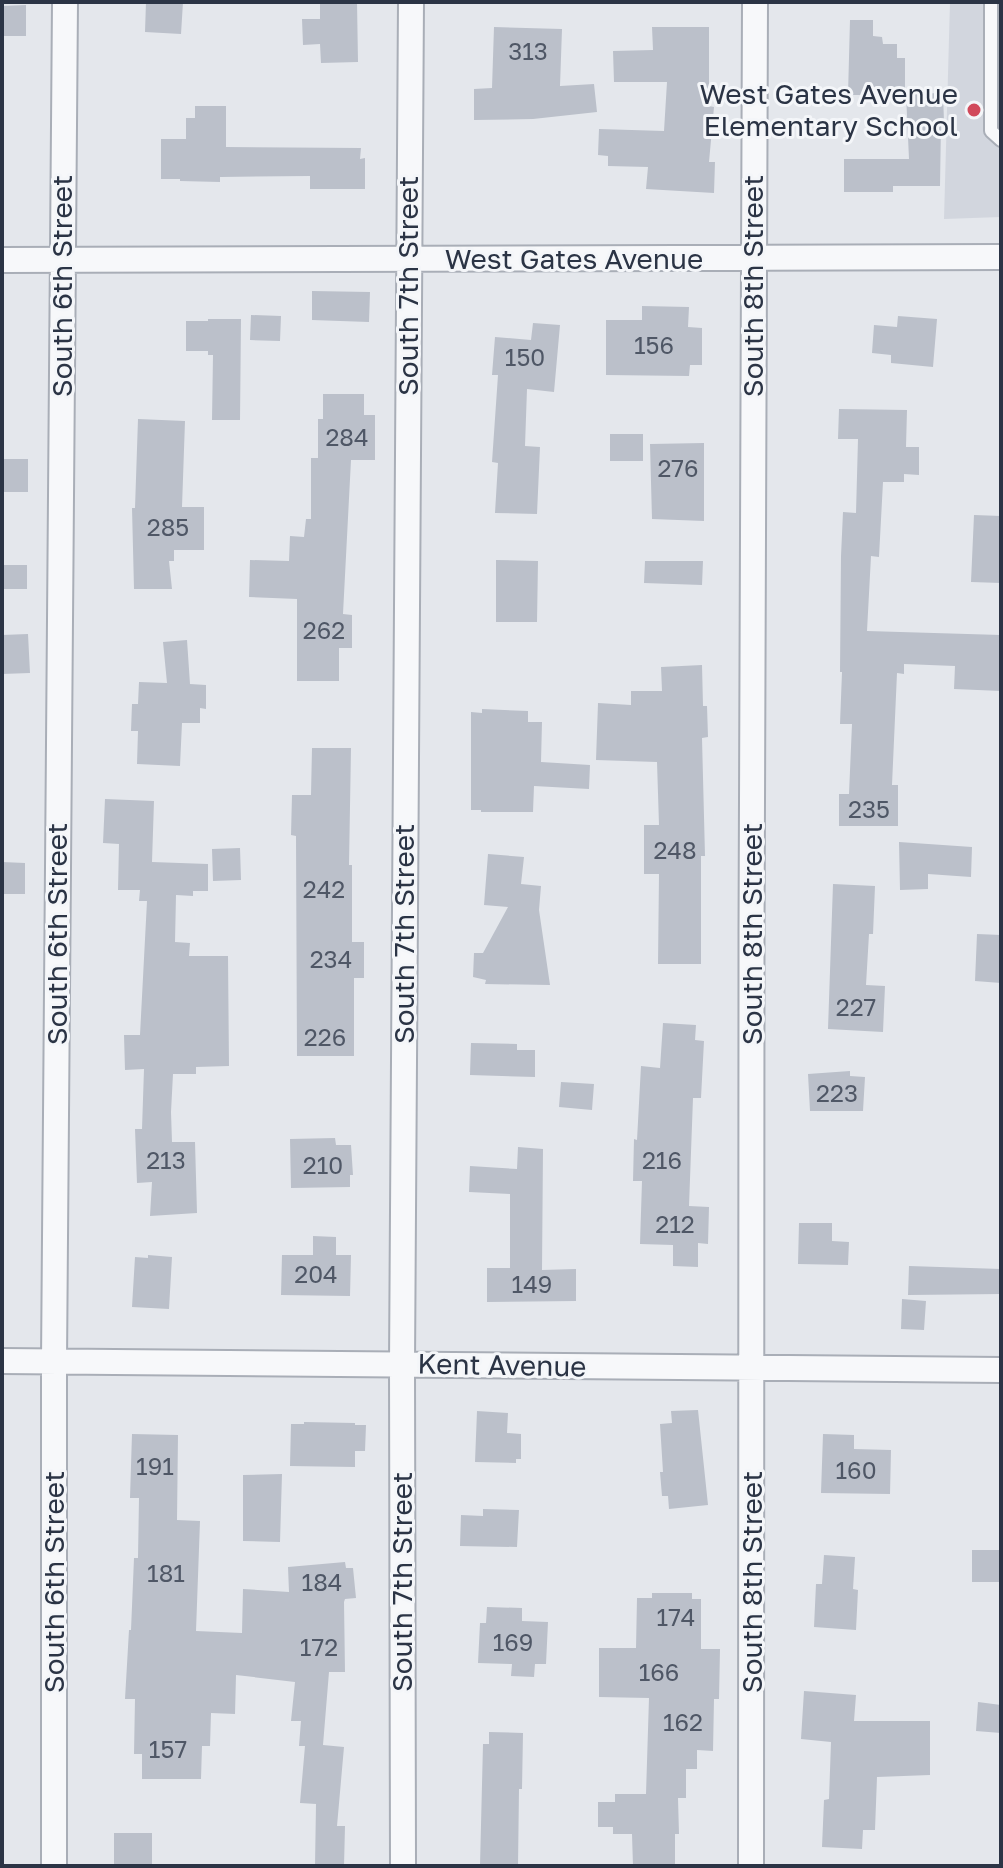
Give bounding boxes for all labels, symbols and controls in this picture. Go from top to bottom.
house number: 313 [508,36,548,65]
place label: West Gates Avenue Elementary School [700,77,958,142]
marker: West Gates Avenue Elementary School [965,101,983,119]
street label: South 6th Street [45,175,78,397]
street label: South 8th Street [736,175,769,397]
street label: South 7th Street [391,176,424,396]
street label: West Gates Avenue [445,242,703,275]
house number: 156 [634,330,674,359]
house number: 150 [505,342,545,371]
house number: 284 [325,422,369,451]
house number: 276 [657,453,699,482]
house number: 285 [147,512,189,541]
house number: 262 [303,615,345,644]
house number: 235 [848,794,890,823]
street label: South 6th Street [40,823,73,1045]
street label: South 8th Street [735,823,768,1045]
street label: South 7th Street [387,824,420,1044]
house number: 248 [653,835,697,864]
house number: 242 [303,874,345,903]
house number: 234 [310,944,352,973]
house number: 227 [836,992,876,1021]
house number: 226 [304,1022,346,1051]
house number: 223 [816,1078,858,1107]
house number: 213 [146,1145,186,1174]
house number: 216 [642,1145,682,1174]
house number: 210 [303,1150,343,1179]
house number: 212 [655,1209,695,1238]
house number: 204 [294,1259,338,1288]
house number: 149 [512,1269,552,1298]
street label: Kent Avenue [417,1347,587,1382]
house number: 191 [136,1451,174,1480]
house number: 160 [835,1455,877,1484]
street label: South 6th Street [37,1471,70,1693]
street label: South 8th Street [735,1471,768,1693]
street label: South 7th Street [385,1472,418,1692]
house number: 181 [147,1558,185,1587]
house number: 184 [302,1567,342,1596]
house number: 174 [657,1602,696,1631]
house number: 169 [493,1627,533,1656]
house number: 172 [300,1632,338,1661]
house number: 166 [639,1657,679,1686]
house number: 162 [663,1707,703,1736]
house number: 157 [149,1734,187,1763]

